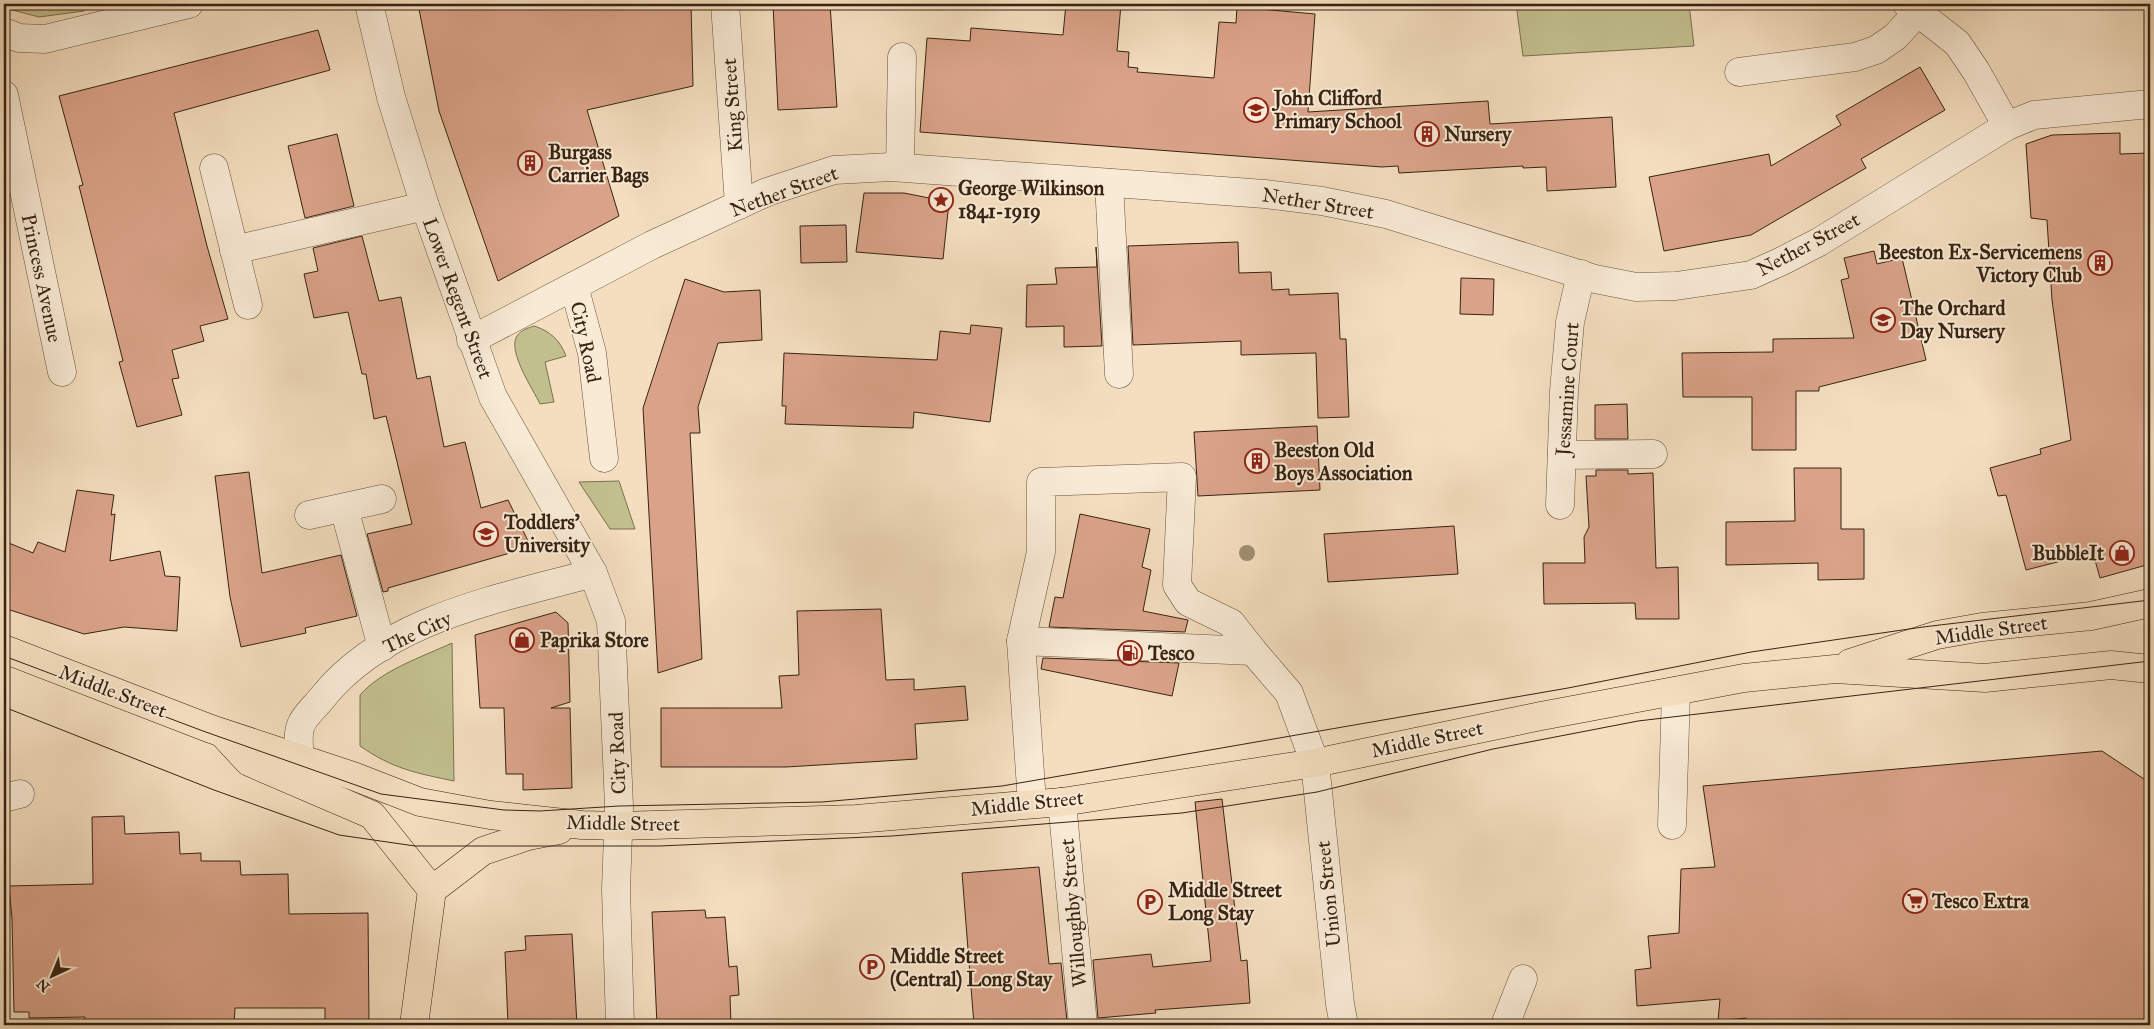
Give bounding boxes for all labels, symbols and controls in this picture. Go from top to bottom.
street label: King Street [717,57,748,153]
place label: John Clifford Primary School [1271,86,1402,134]
school or university icon: John Clifford Primary School [1243,97,1269,123]
building icon: Nursery [1414,121,1440,147]
place label: Nursery [1444,122,1513,147]
place label: Burgass Carrier Bags [548,140,650,188]
building icon: Burgass Carrier Bags [517,150,543,176]
street label: Nether Street [727,160,841,222]
place label: George Wilkinson 1841-1919 [958,176,1105,224]
street label: Nether Street [1260,182,1376,224]
place icon: George Wilkinson 1841-1919 [928,187,954,213]
street label: Nether Street [1753,207,1863,281]
street label: Princess Avenue [17,211,67,345]
street label: Lower Regent Street [417,214,498,382]
place label: Beeston Ex-Servicemens Victory Club [1878,240,2083,288]
building icon: Beeston Ex-Servicemens Victory Club [2087,250,2113,276]
place label: The Orchard Day Nursery [1899,296,2007,344]
street label: City Road [566,299,606,385]
school or university icon: The Orchard Day Nursery [1870,307,1896,333]
street label: Jessamine Court [1550,321,1585,459]
place label: Beeston Old Boys Association [1274,438,1413,486]
building icon: Beeston Old Boys Association [1244,448,1270,474]
place label: Toddlers' University [503,510,591,558]
school or university icon: Toddlers' University [473,521,499,547]
shop icon: BubbleIt [2109,540,2135,566]
place label: BubbleIt [2032,541,2105,565]
street label: The City [379,605,456,658]
street label: Middle Street [1933,610,2049,650]
shop icon: Paprika Store [509,627,535,653]
place label: Paprika Store [540,628,650,653]
fuel station icon: Tesco [1117,640,1143,666]
place label: Tesco [1147,641,1194,665]
street label: Middle Street [56,659,170,723]
street label: City Road [604,711,630,795]
street label: Middle Street [1369,715,1485,763]
street label: Middle Street [969,785,1085,821]
street label: Middle Street [566,810,680,836]
street label: Willoughby Street [1055,838,1092,988]
street label: Union Street [1310,840,1346,948]
place label: Middle Street Long Stay [1168,878,1283,926]
supermarket icon: Tesco Extra [1902,888,1928,914]
parking icon: Middle Street Long Stay [1137,889,1163,915]
place label: Tesco Extra [1931,889,2029,913]
place label: Middle Street (Central) Long Stay [890,944,1054,992]
north arrow [28,952,78,1002]
parking icon: Middle Street (Central) Long Stay [859,954,885,980]
text: N [33,975,53,995]

